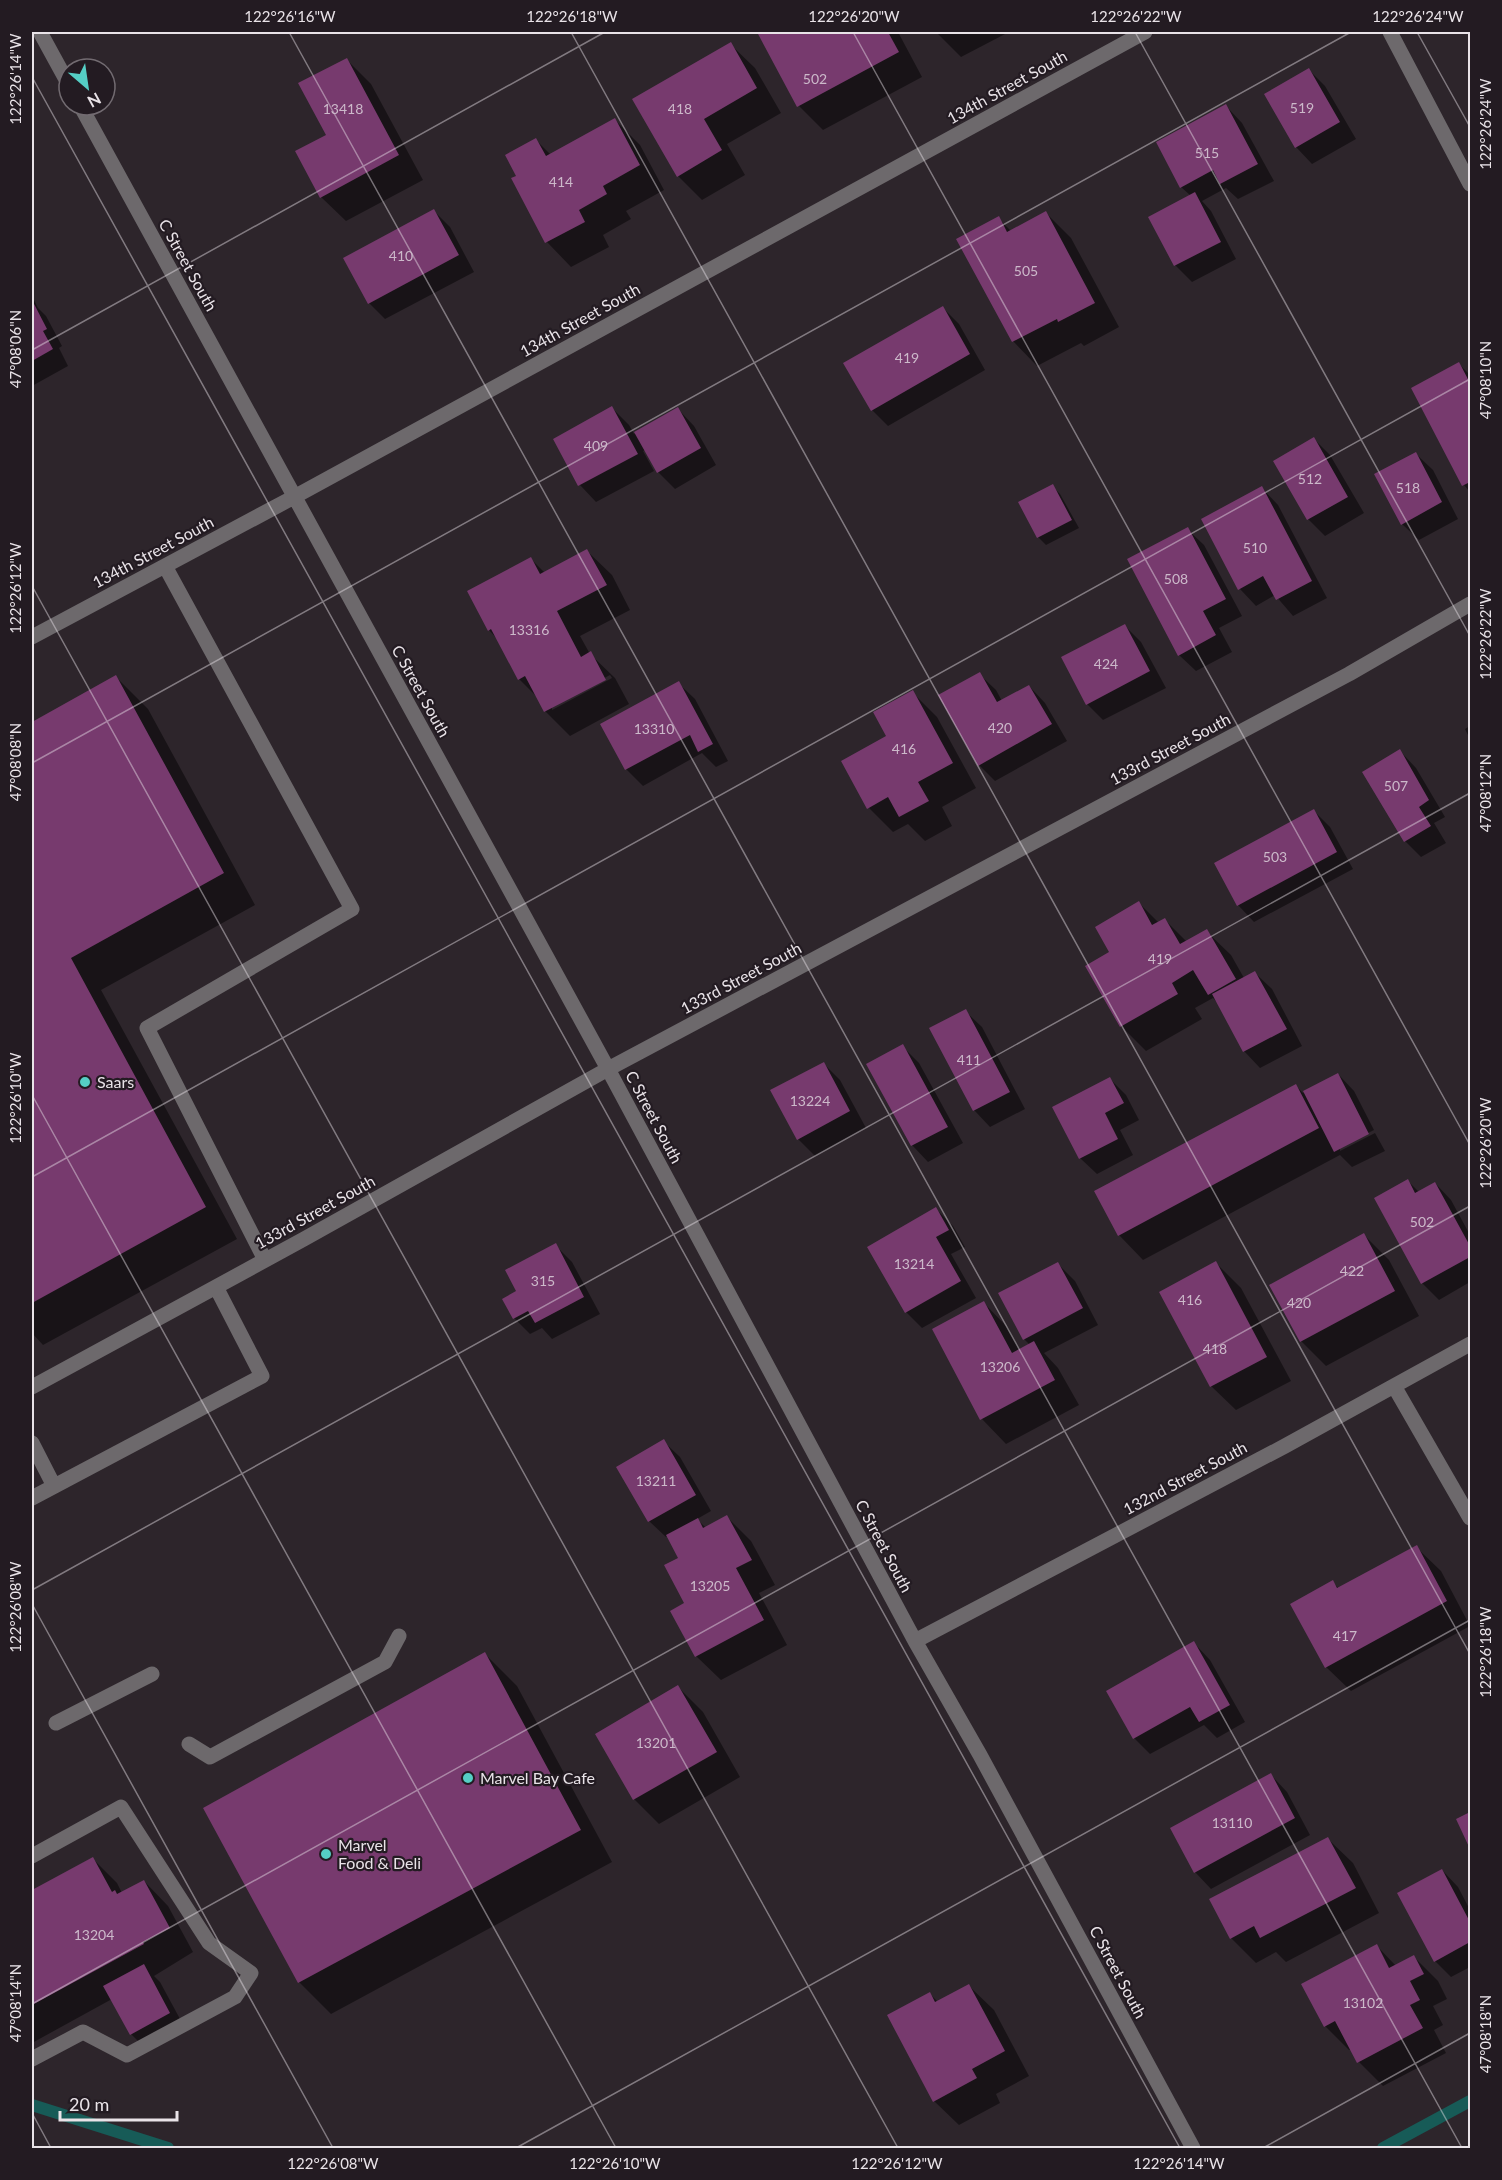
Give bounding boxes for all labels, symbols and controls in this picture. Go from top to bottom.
text: 122°26'16"W [244,7,336,25]
text: 122°26'18"W [526,7,618,25]
text: 122°26'20"W [808,7,900,25]
text: 122°26'22"W [1090,7,1182,25]
text: 122°26'24"W [1372,7,1464,25]
text: 122°26'14"W [6,33,24,125]
street label: 134th Street South [943,46,1070,127]
north arrow [57,57,117,117]
house number: 502 [803,70,827,87]
text: 122°26'24"W [1476,78,1494,170]
text: N [85,89,105,112]
house number: 519 [1290,99,1314,116]
house number: 13418 [323,100,363,117]
house number: 418 [668,100,692,117]
house number: 515 [1195,144,1219,161]
house number: 414 [549,173,573,190]
street label: C Street South [155,215,222,314]
house number: 410 [389,247,413,264]
house number: 505 [1014,262,1038,279]
street label: 134th Street South [516,279,643,360]
text: 47°08'06"N [6,310,24,388]
text: 47°08'10"N [1476,341,1494,419]
house number: 419 [895,349,919,366]
house number: 409 [584,437,608,454]
house number: 512 [1298,470,1322,487]
house number: 518 [1396,479,1420,496]
street label: 134th Street South [89,512,216,591]
house number: 510 [1243,539,1267,556]
text: 122°26'12"W [6,542,24,634]
house number: 508 [1164,570,1188,587]
text: 122°26'22"W [1476,588,1494,680]
house number: 13316 [509,621,549,638]
street label: C Street South [388,641,455,740]
house number: 424 [1094,655,1118,672]
street label: 133rd Street South [1106,709,1233,788]
house number: 420 [988,719,1012,736]
house number: 13310 [634,720,674,737]
text: 47°08'08"N [6,723,24,801]
house number: 416 [892,740,916,757]
text: 47°08'12"N [1476,754,1494,832]
house number: 507 [1384,777,1408,794]
house number: 503 [1263,848,1287,865]
street label: 133rd Street South [677,938,804,1017]
house number: 419 [1148,950,1172,967]
house number: 411 [957,1051,981,1068]
text: 122°26'10"W [6,1052,24,1144]
street label: C Street South [622,1067,687,1166]
place label: Saars [97,1072,134,1091]
marker: Saars [78,1075,92,1089]
house number: 13224 [790,1092,830,1109]
text: 122°26'20"W [1476,1097,1494,1189]
street label: 133rd Street South [252,1171,378,1252]
house number: 502 [1410,1213,1434,1230]
house number: 13214 [894,1255,934,1272]
house number: 422 [1340,1262,1364,1279]
house number: 315 [531,1272,555,1289]
house number: 416 [1178,1291,1202,1308]
house number: 420 [1287,1294,1311,1311]
house number: 418 [1203,1340,1227,1357]
house number: 13206 [980,1358,1020,1375]
street label: 132nd Street South [1120,1437,1250,1518]
house number: 13211 [636,1472,676,1489]
street label: C Street South [852,1496,917,1595]
text: 122°26'08"W [6,1561,24,1653]
house number: 13205 [690,1577,730,1594]
text: 122°26'18"W [1476,1606,1494,1698]
house number: 417 [1333,1627,1357,1644]
house number: 13201 [636,1734,676,1751]
place label: Marvel Bay Cafe [480,1768,595,1787]
marker: Marvel Bay Cafe [461,1771,475,1785]
house number: 13110 [1212,1814,1252,1831]
place label: Marvel Food & Deli [338,1835,421,1872]
marker: Marvel Food & Deli [319,1847,333,1861]
street label: C Street South [1086,1922,1151,2021]
house number: 13204 [74,1926,114,1943]
text: 47°08'14"N [6,1964,24,2042]
house number: 13102 [1343,1994,1383,2011]
text: 47°08'18"N [1476,1995,1494,2073]
scale bar [60,2084,177,2122]
text: 20 m [69,2093,109,2115]
text: 122°26'08"W [287,2154,379,2172]
text: 122°26'10"W [569,2154,661,2172]
text: 122°26'12"W [851,2154,943,2172]
text: 122°26'14"W [1133,2154,1225,2172]

